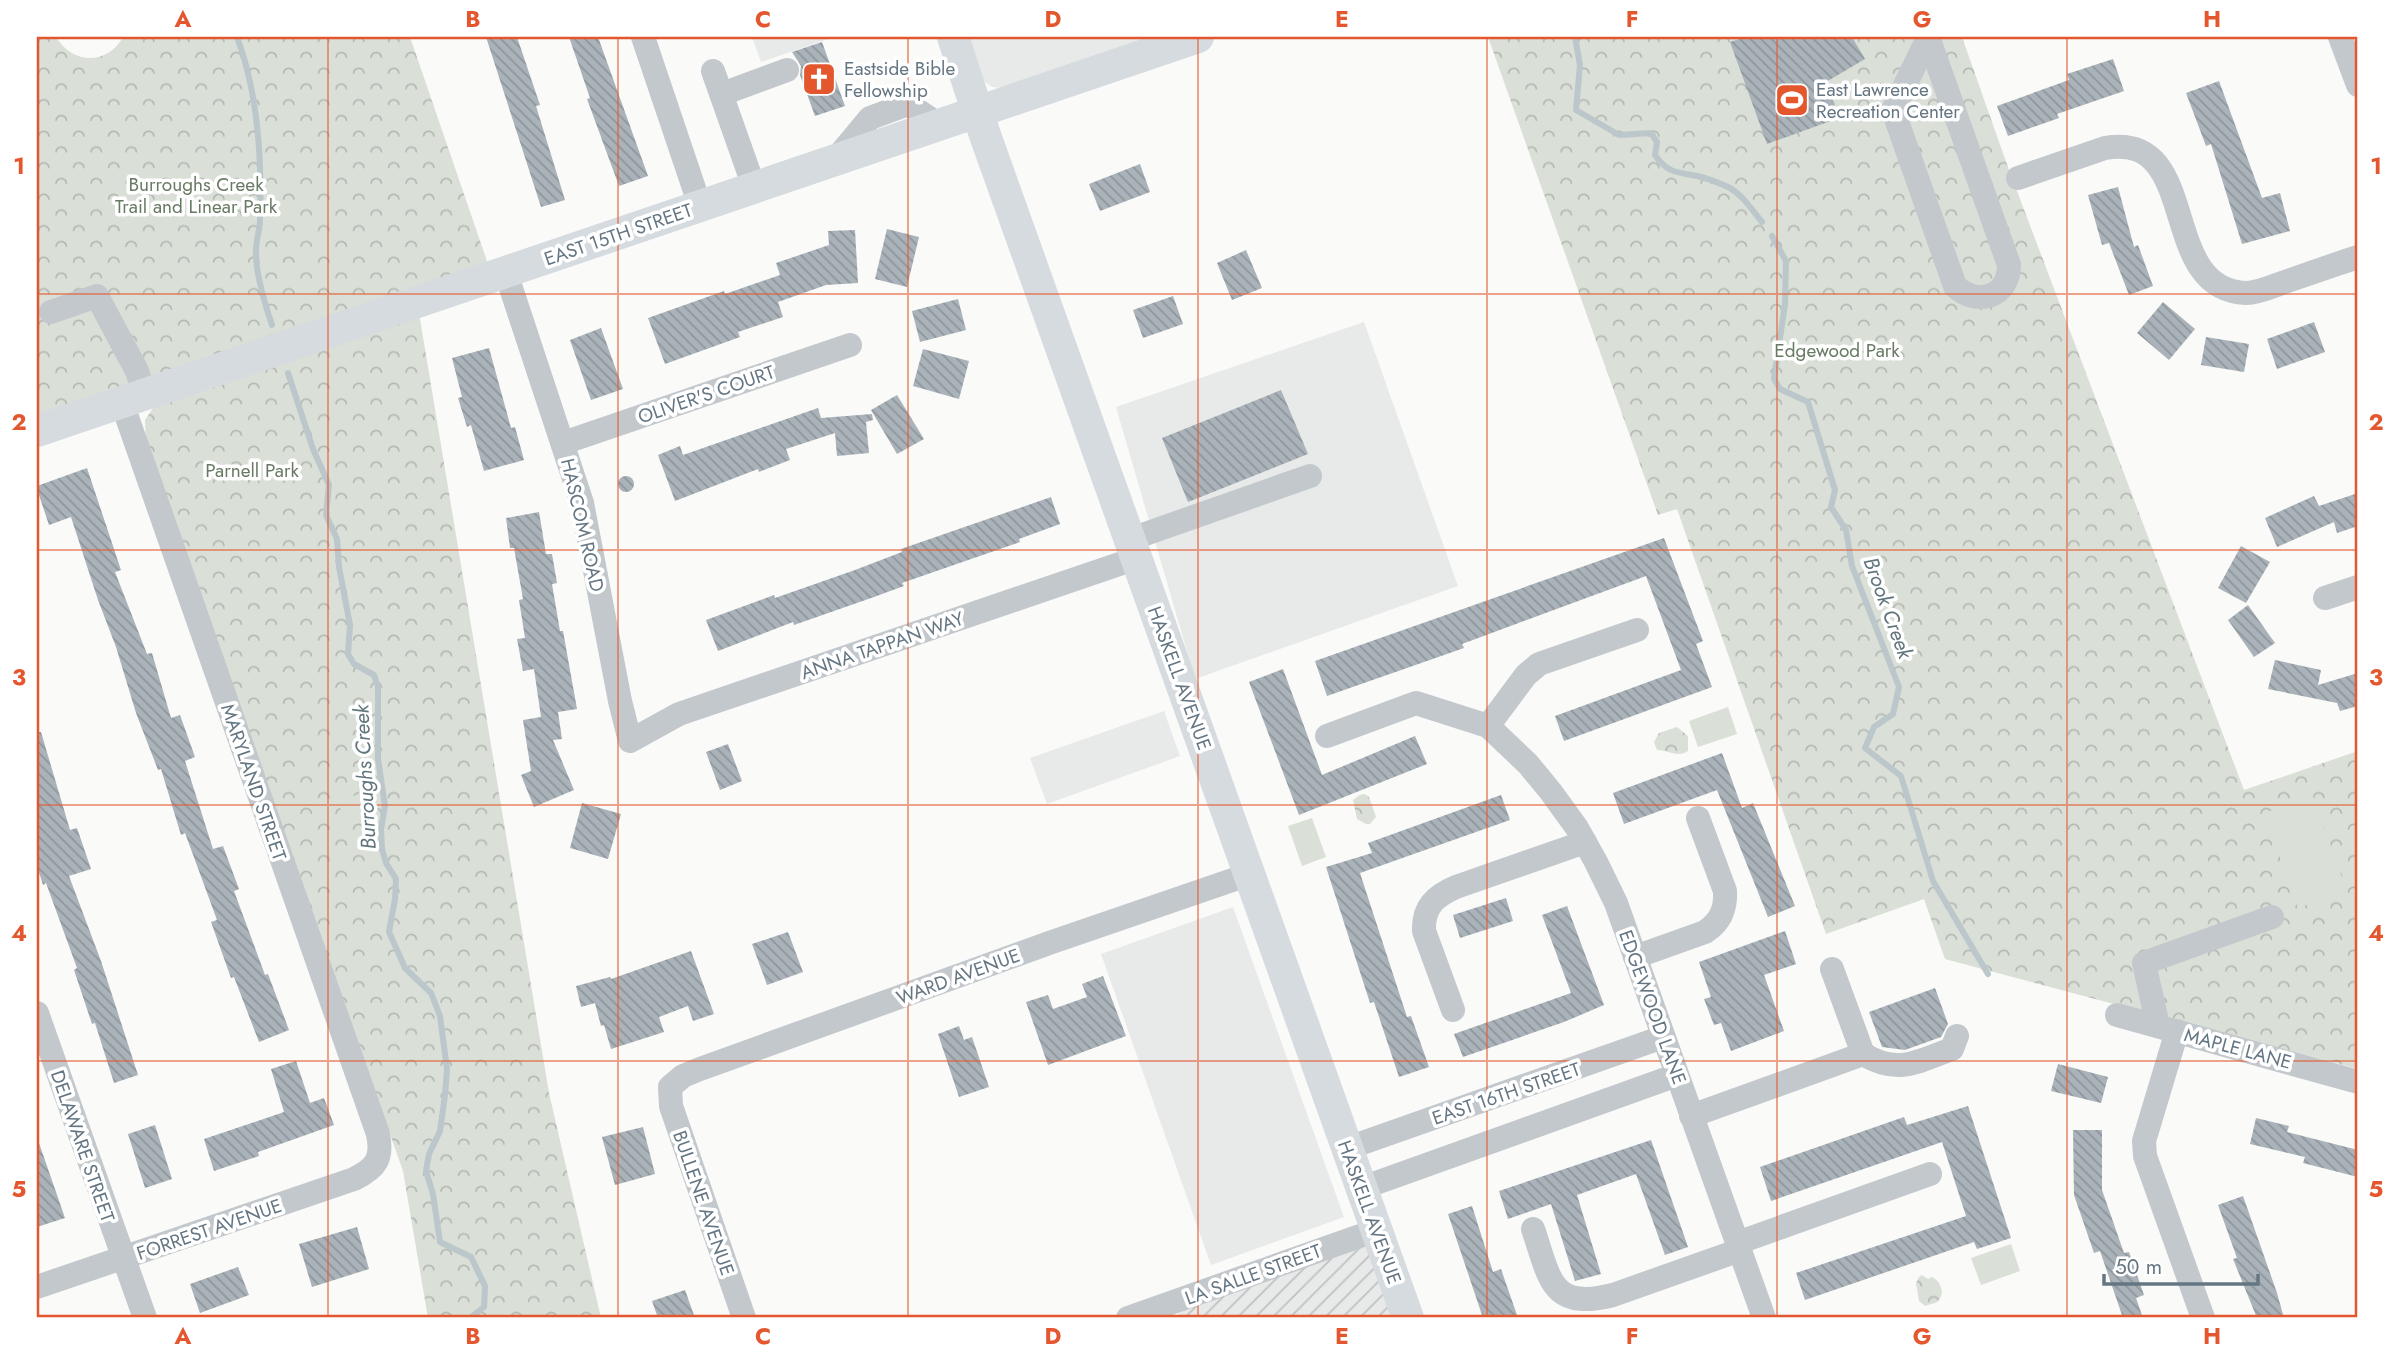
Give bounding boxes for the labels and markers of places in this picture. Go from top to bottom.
place label: Eastside Bible Fellowship [844,55,955,104]
church icon: Eastside Bible Fellowship [800,60,838,98]
place label: East Lawrence Recreation Center [1816,76,1960,125]
sports icon: East Lawrence Recreation Center [1773,81,1811,119]

